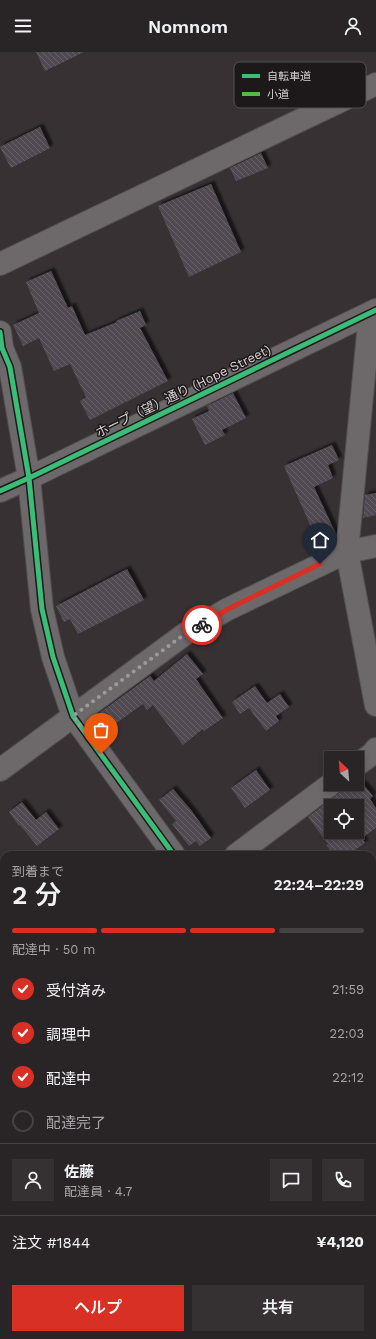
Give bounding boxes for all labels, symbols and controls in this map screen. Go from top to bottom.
icon: menu [12,15,34,37]
icon: person [342,15,364,37]
text: Nomnom [148,16,228,37]
legend [234,62,366,108]
text: 自転車道 [267,70,311,83]
text: 小道 [267,88,289,101]
street label: ホープ（望）通り (Hope Street) [93,342,273,440]
pin [303,523,337,564]
icon: home [309,529,331,551]
courier [182,605,222,645]
icon: bike [191,614,213,636]
pin [84,713,118,754]
icon: bag [90,719,112,741]
north arrow [324,751,364,791]
map controls [324,751,364,839]
button: locate [324,799,364,839]
text: 到着まで [12,864,64,879]
text: 22:24–22:29 [274,876,364,894]
text: 2 分 [12,880,61,910]
text: 配達中 · 50 m [12,942,95,957]
icon: check [12,978,34,1000]
text: 受付済み [46,982,106,1000]
text: 21:59 [332,982,364,997]
icon: check [12,1022,34,1044]
text: 調理中 [46,1026,91,1044]
text: 22:03 [330,1026,364,1041]
icon: check [12,1066,34,1088]
text: 配達中 [46,1070,91,1088]
text: 22:12 [332,1070,364,1085]
text: 配達完了 [46,1114,106,1132]
button: person [12,1159,54,1201]
button: chat [270,1159,312,1201]
button: phone [322,1159,364,1201]
text: 佐藤 [64,1163,94,1181]
text: 配達員 · 4.7 [64,1184,132,1199]
text: ¥4,120 [316,1233,364,1251]
text: 注文 #1844 [12,1234,90,1252]
button: ヘルプ [12,1285,184,1331]
button: 共有 [192,1285,364,1331]

